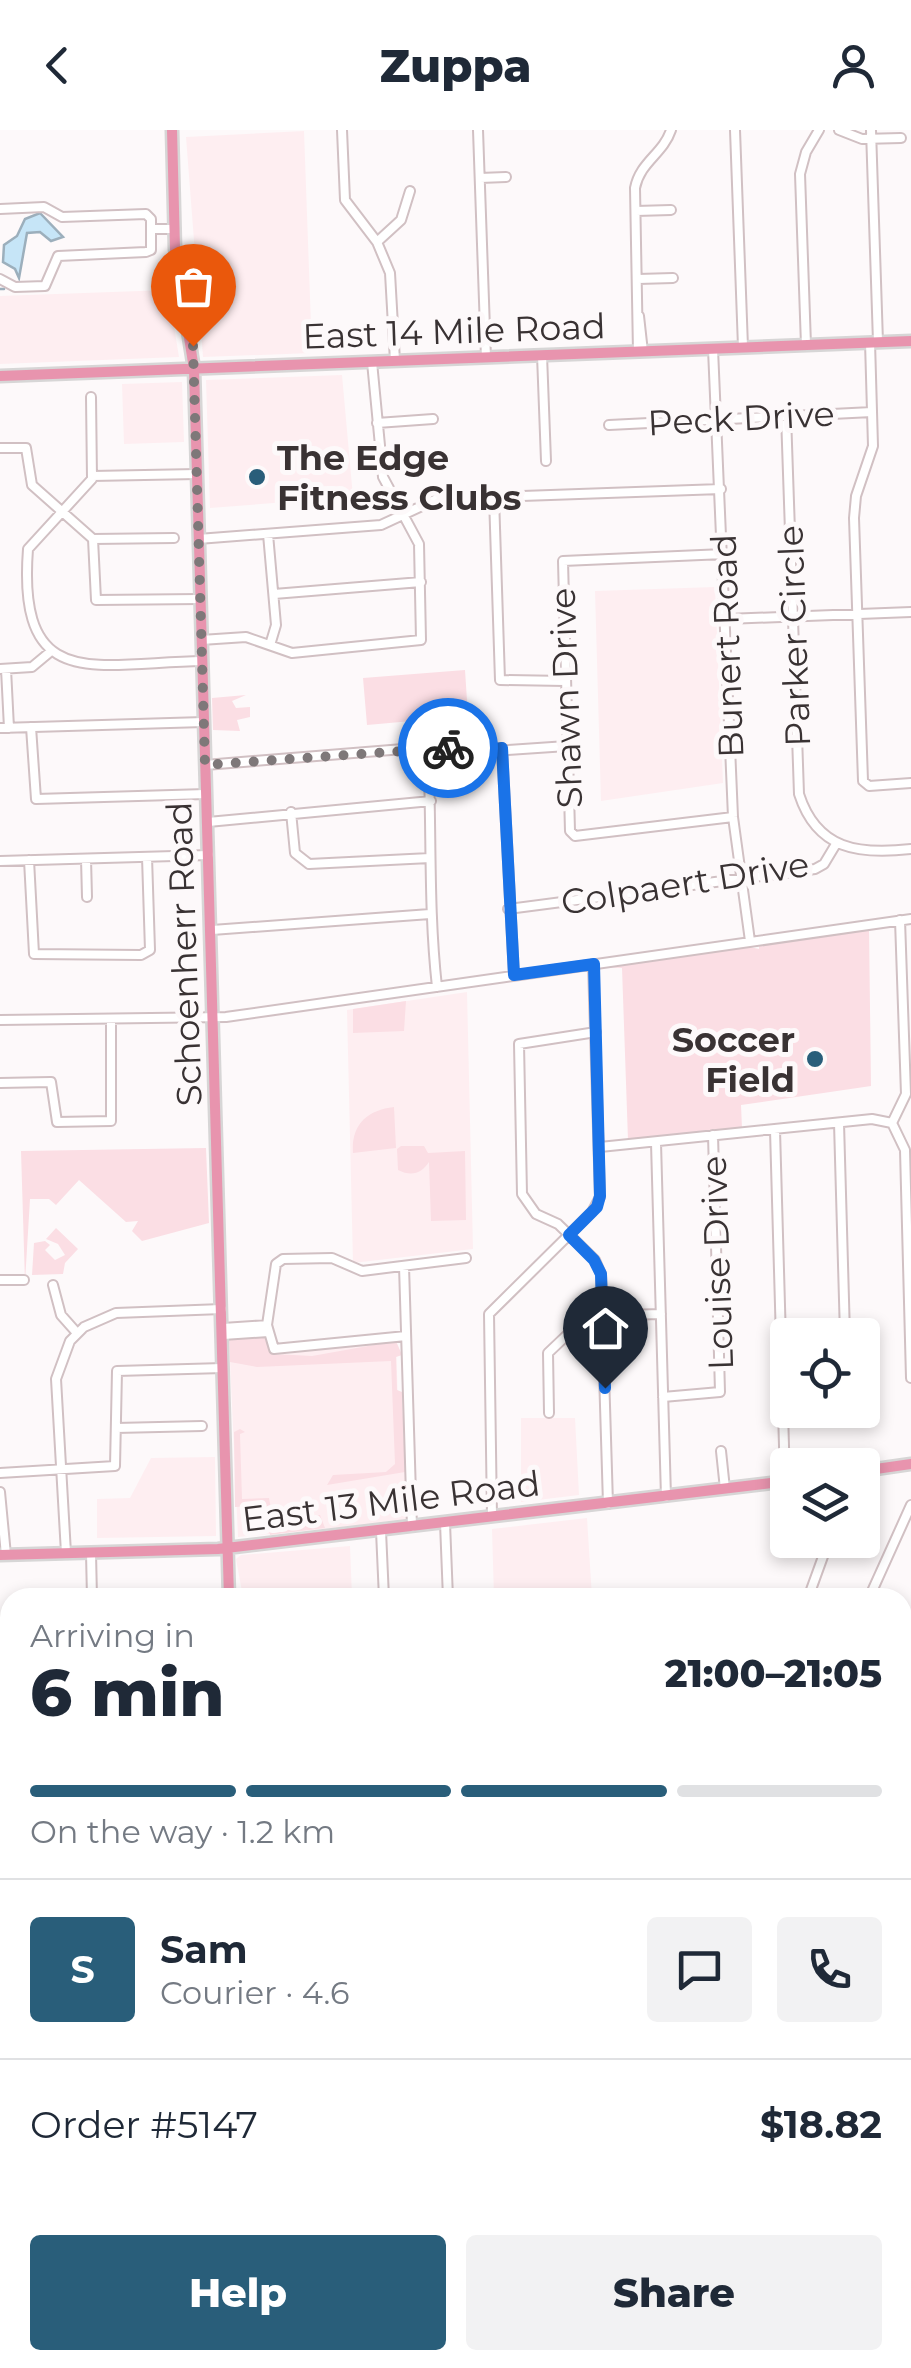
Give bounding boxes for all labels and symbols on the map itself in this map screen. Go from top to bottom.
pin [151,244,236,347]
street label: East 14 Mile Road [302,304,606,358]
street label: Peck Drive [646,392,836,444]
place label: The Edge Fitness Clubs [277,436,521,519]
marker: The Edge Fitness Clubs [246,466,268,488]
street label: Parker Circle [769,525,819,747]
street label: Bunert Road [702,533,752,759]
street label: Shawn Drive [541,587,591,809]
courier [398,698,498,798]
street label: Schoenherr Road [157,801,211,1107]
street label: Colpaert Drive [558,842,812,924]
place label: Soccer Field [672,1018,795,1101]
marker: Soccer Field [804,1048,826,1070]
street label: Louise Drive [692,1155,742,1371]
pin [563,1286,648,1389]
street label: East 13 Mile Road [240,1461,542,1541]

